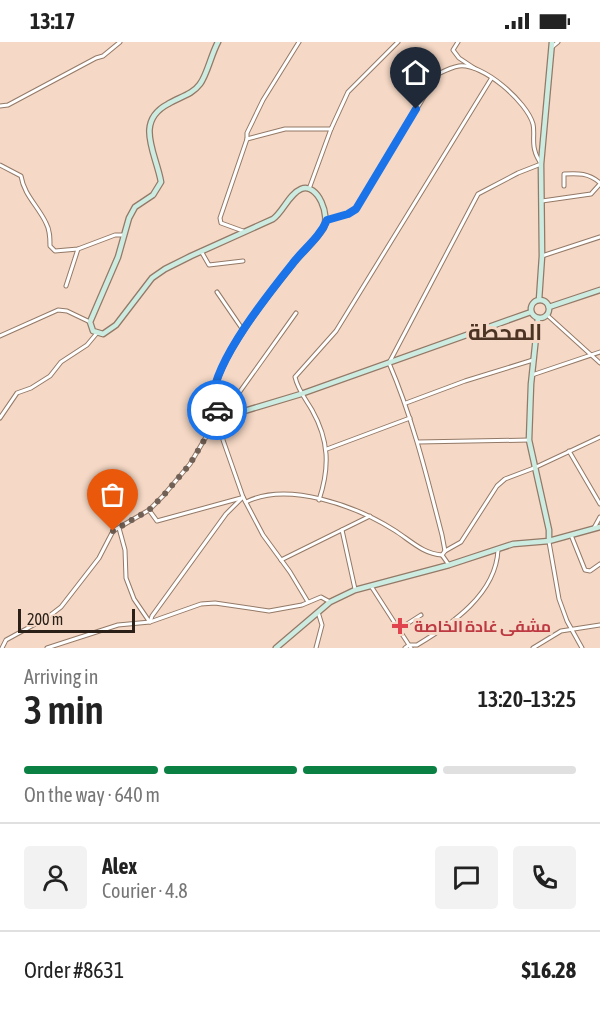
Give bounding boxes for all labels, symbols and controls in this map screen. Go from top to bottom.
text: 13:17 [30,8,75,34]
pin [390,47,441,109]
icon: home [399,56,432,89]
district label: المحطة [468,319,542,345]
courier [187,380,247,440]
icon: car [201,394,234,427]
pin [87,469,138,531]
icon: bag [96,478,129,511]
scale bar [18,606,135,634]
text: 200 m [27,610,63,628]
marker: مشفى غادة الخاصة [391,617,409,635]
place label: مشفى غادة الخاصة [414,617,551,636]
text: Arriving in [24,665,98,688]
text: 13:20–13:25 [478,686,576,712]
text: 3 min [24,688,104,732]
text: On the way · 640 m [24,783,160,806]
button: person [24,846,87,909]
button: chat [435,846,498,909]
button: phone [513,846,576,909]
text: Alex [102,853,137,879]
text: Courier · 4.8 [102,879,188,902]
text: Order #8631 [24,957,124,983]
text: $16.28 [521,957,576,983]

